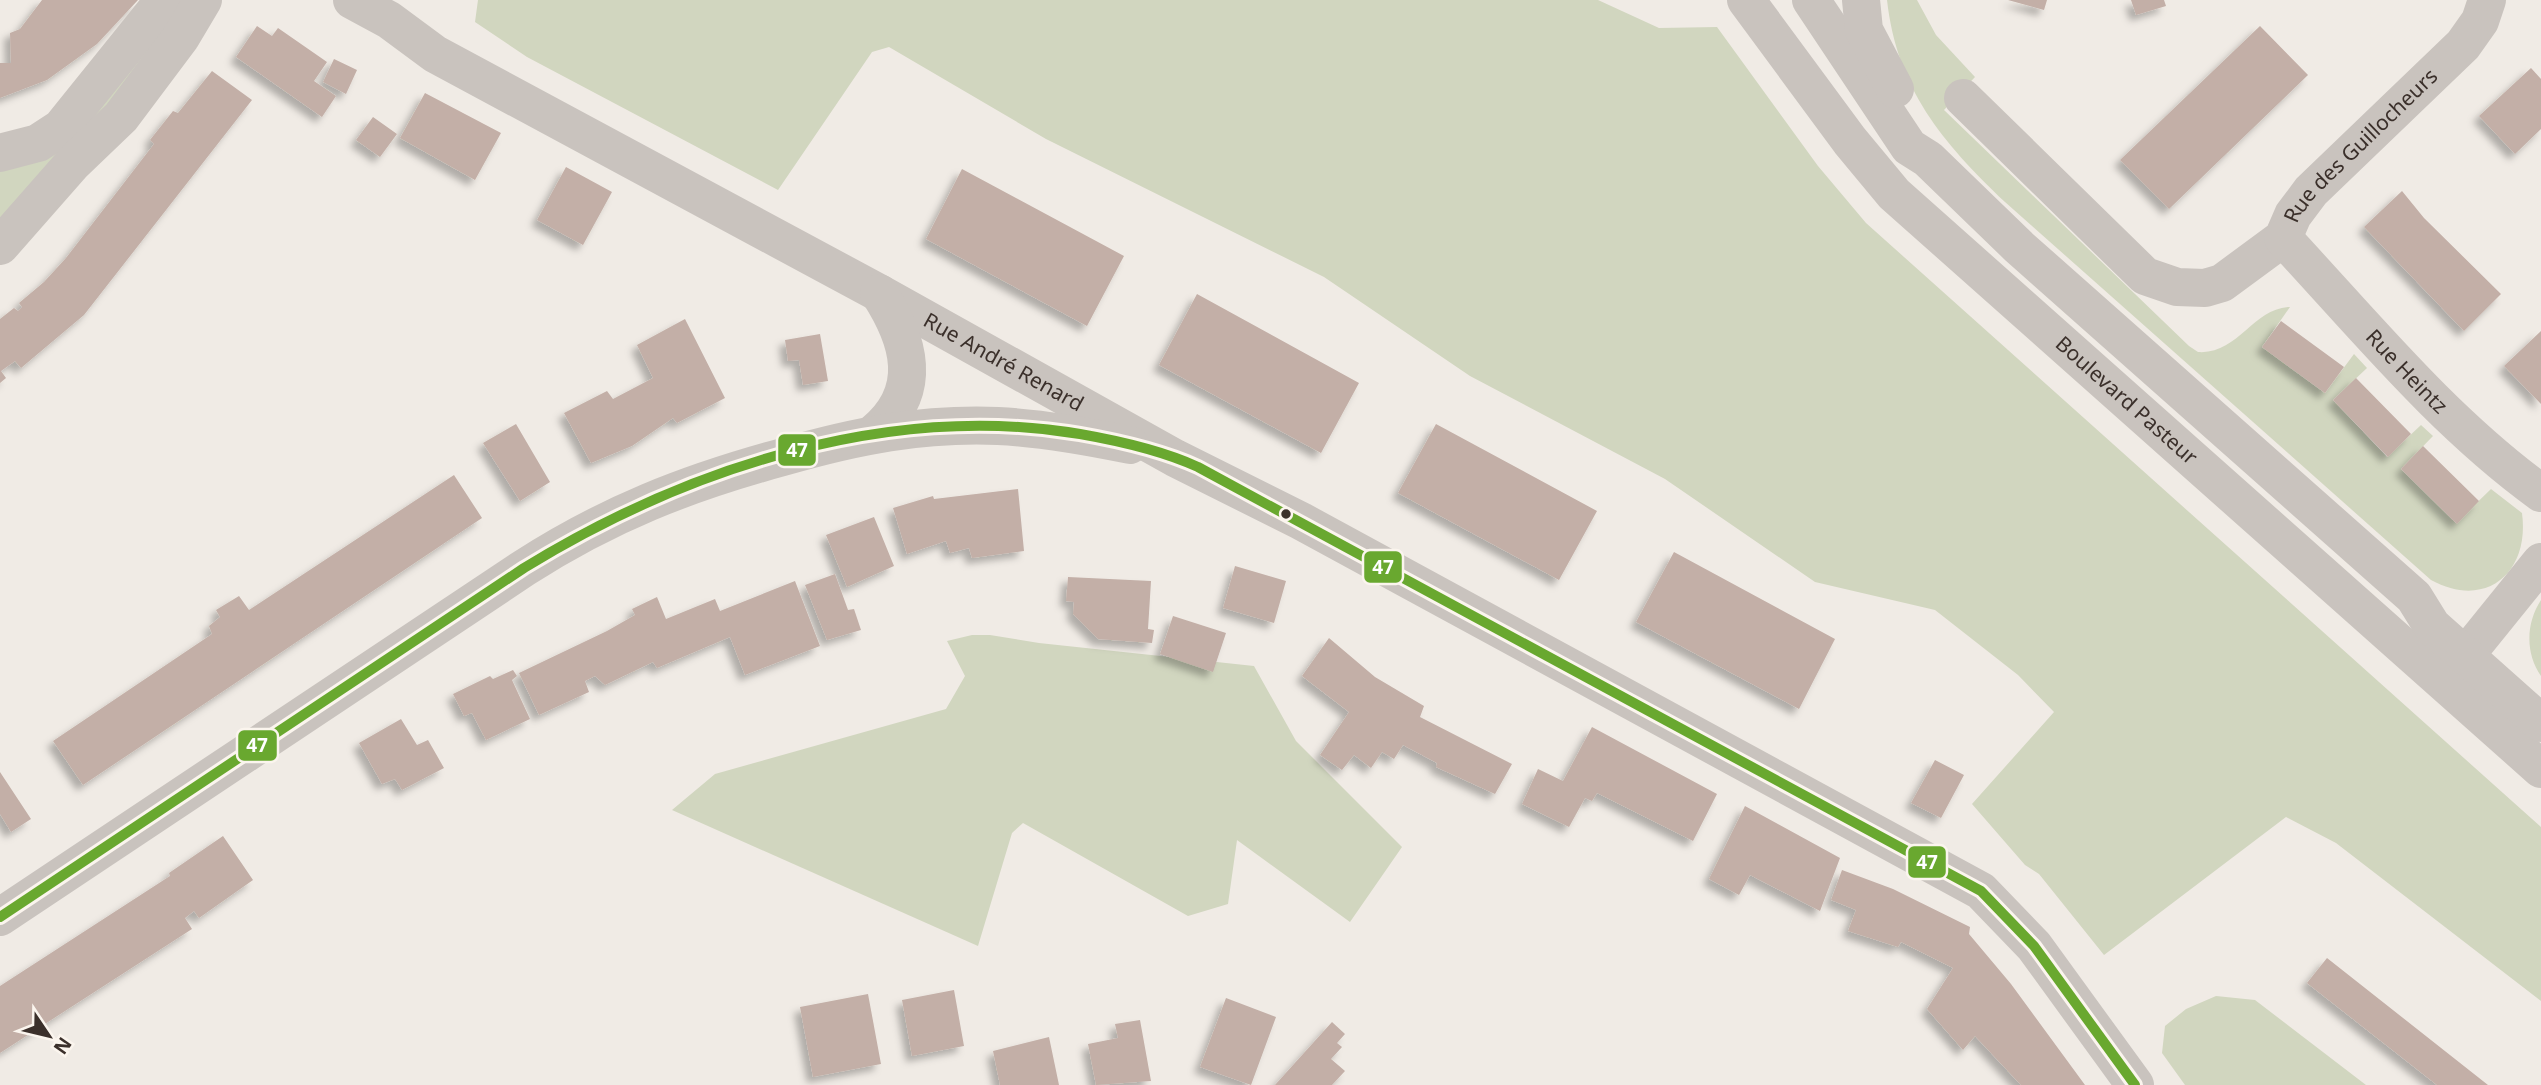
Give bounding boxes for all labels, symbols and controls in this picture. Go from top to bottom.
street label: Rue des Guillocheurs [2277,62,2443,226]
street label: Rue André Renard [919,306,1089,417]
street label: Rue Heintz [2360,323,2454,419]
street label: Boulevard Pasteur [2050,329,2204,471]
line badge: 47 [777,433,817,467]
text: 47 [786,437,808,463]
unlabelled marker [1279,507,1293,521]
line badge: 47 [1363,550,1403,584]
text: 47 [1372,554,1394,580]
line badge: 47 [237,729,278,762]
text: 47 [246,732,268,758]
line badge: 47 [1907,845,1947,879]
text: 47 [1916,849,1938,875]
north arrow [14,1001,84,1071]
text: N [48,1032,78,1060]

